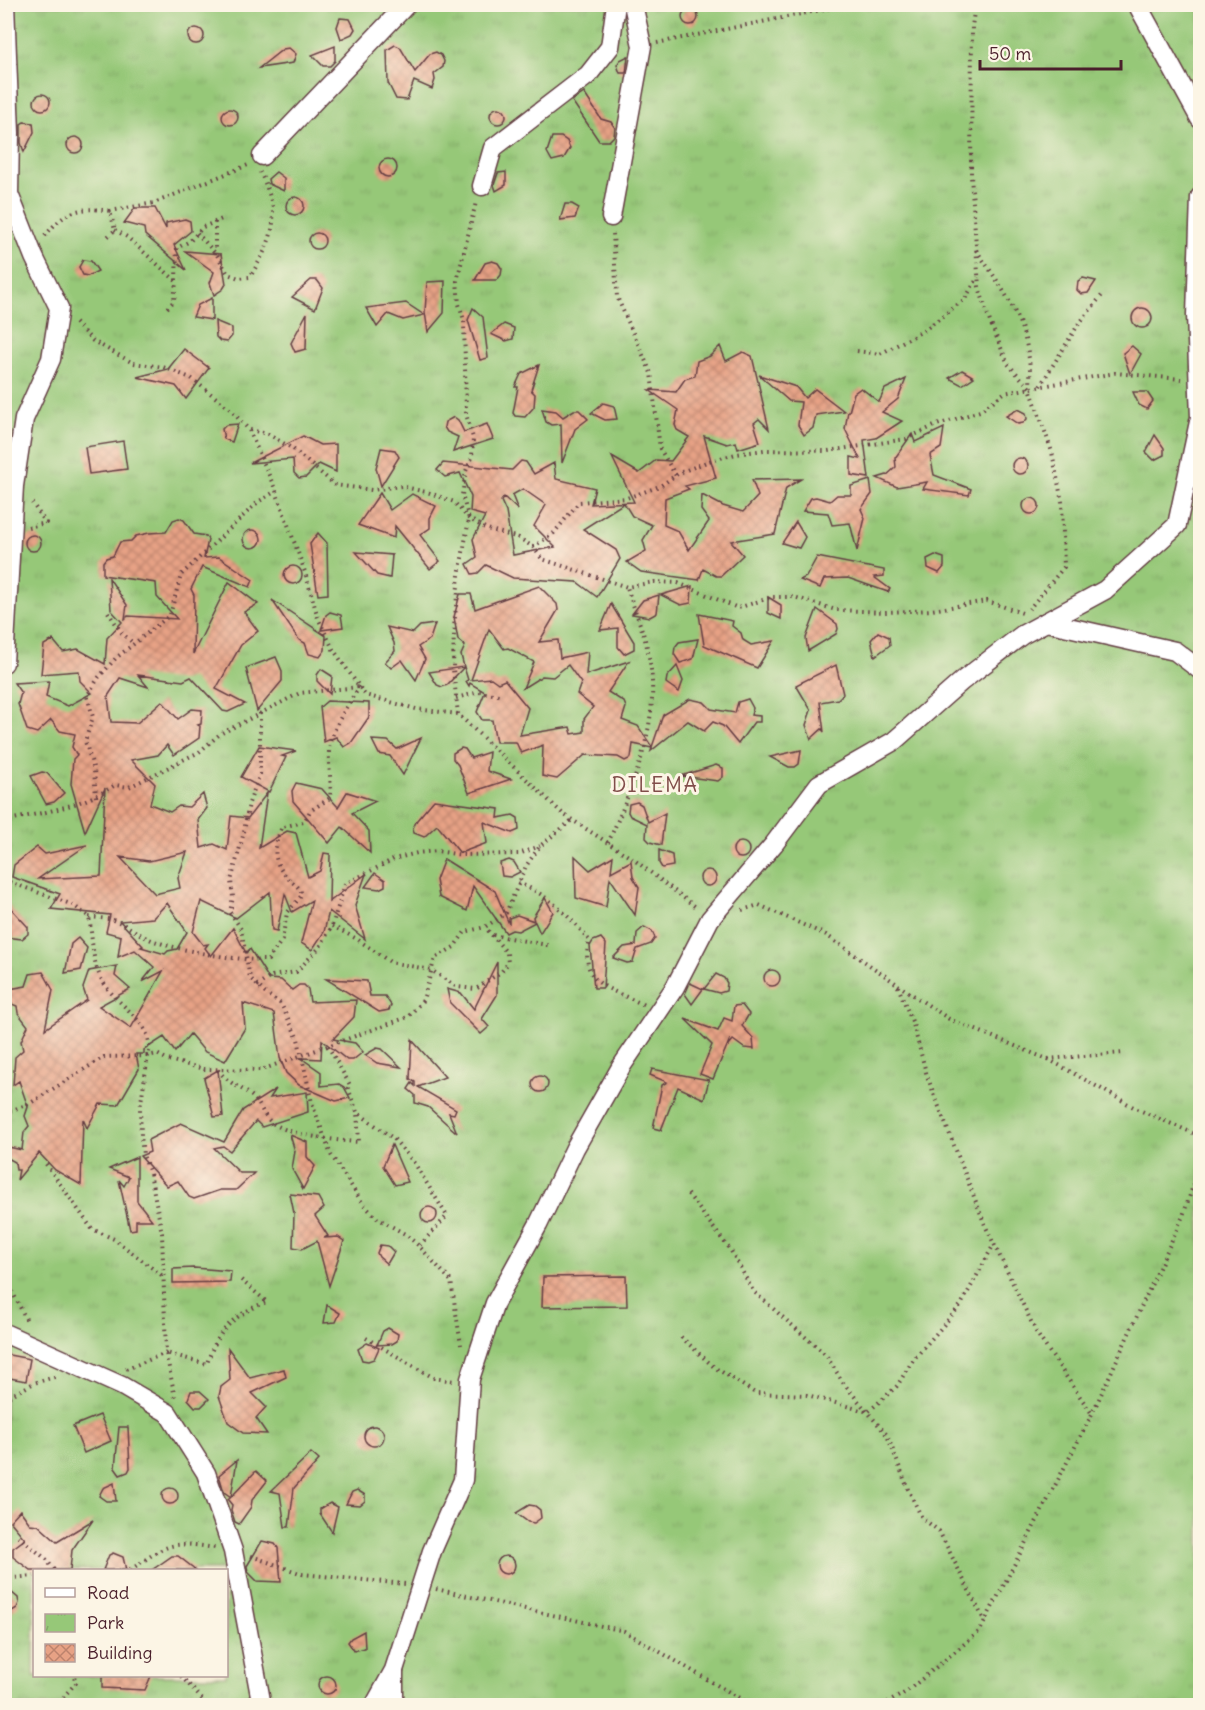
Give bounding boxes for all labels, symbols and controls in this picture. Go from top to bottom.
scale bar [980,33,1121,71]
text: 50 m [989,42,1031,65]
district label: DILEMA [612,771,698,798]
legend [33,1569,228,1677]
text: Road [87,1581,130,1604]
text: Park [87,1611,124,1634]
text: Building [87,1641,152,1664]

